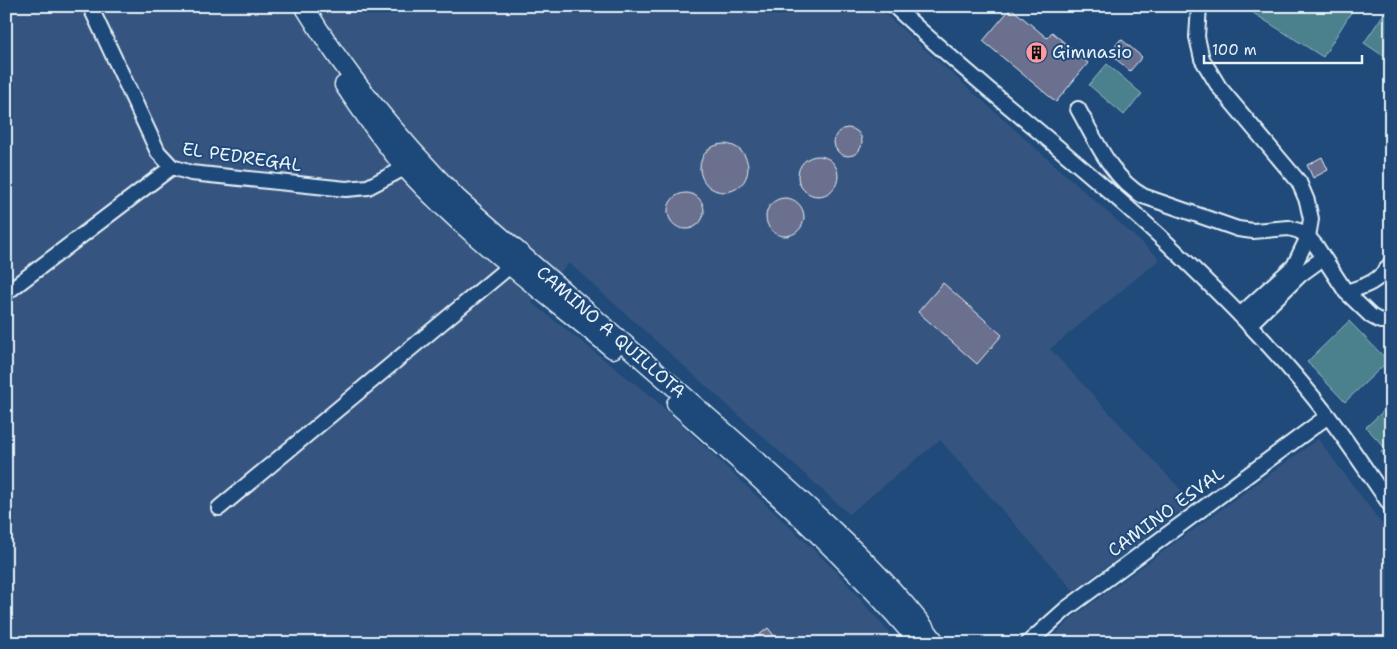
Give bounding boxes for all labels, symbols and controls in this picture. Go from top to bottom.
scale bar [1204,32,1362,64]
building icon: Gimnasio [1024,40,1048,64]
place label: Gimnasio [1052,40,1132,64]
text: 100 m [1212,40,1257,60]
street label: EL PEDREGAL [181,137,303,177]
street label: CAMINO A QUILLOTA [531,260,691,404]
street label: CAMINO ESVAL [1103,462,1229,562]

